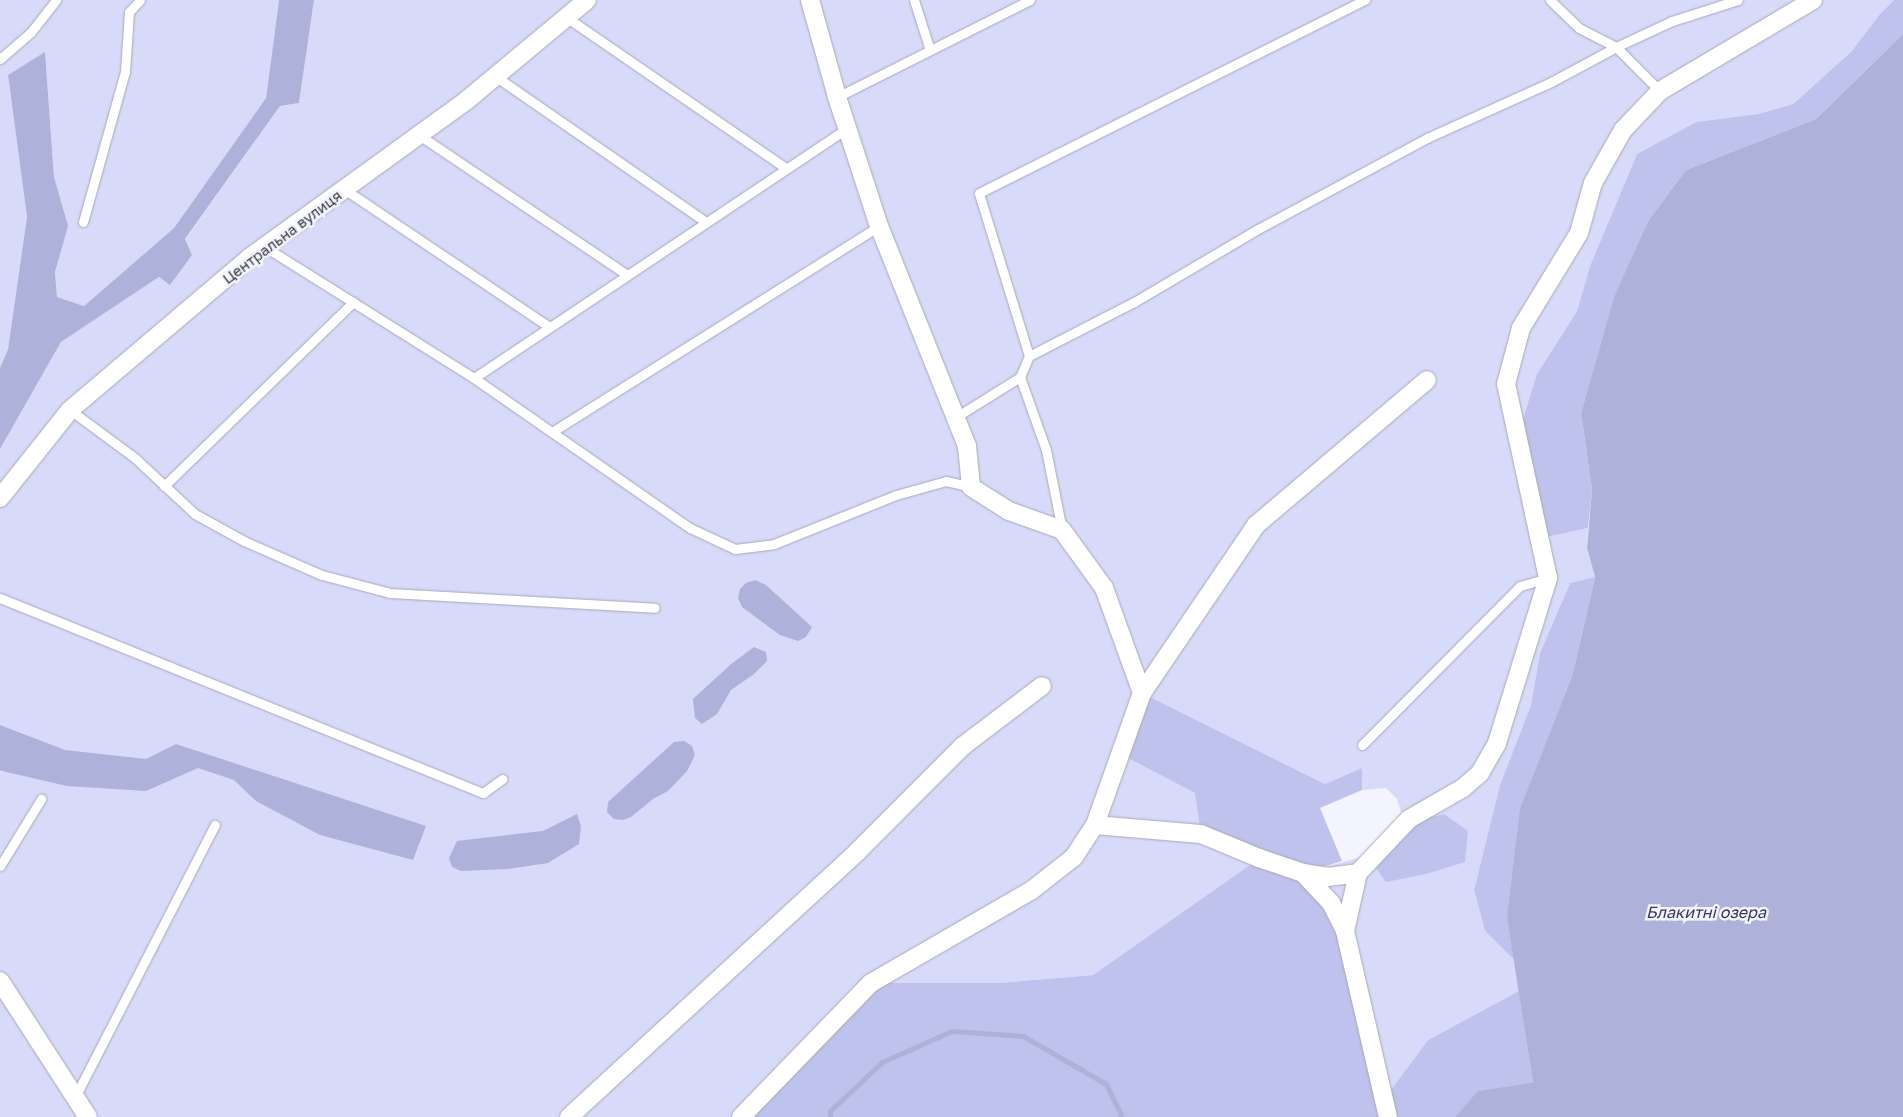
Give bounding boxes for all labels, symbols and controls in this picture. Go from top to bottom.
street label: Центральна вулиця [219,186,345,288]
water label: Блакитні озера [1646,902,1766,922]

